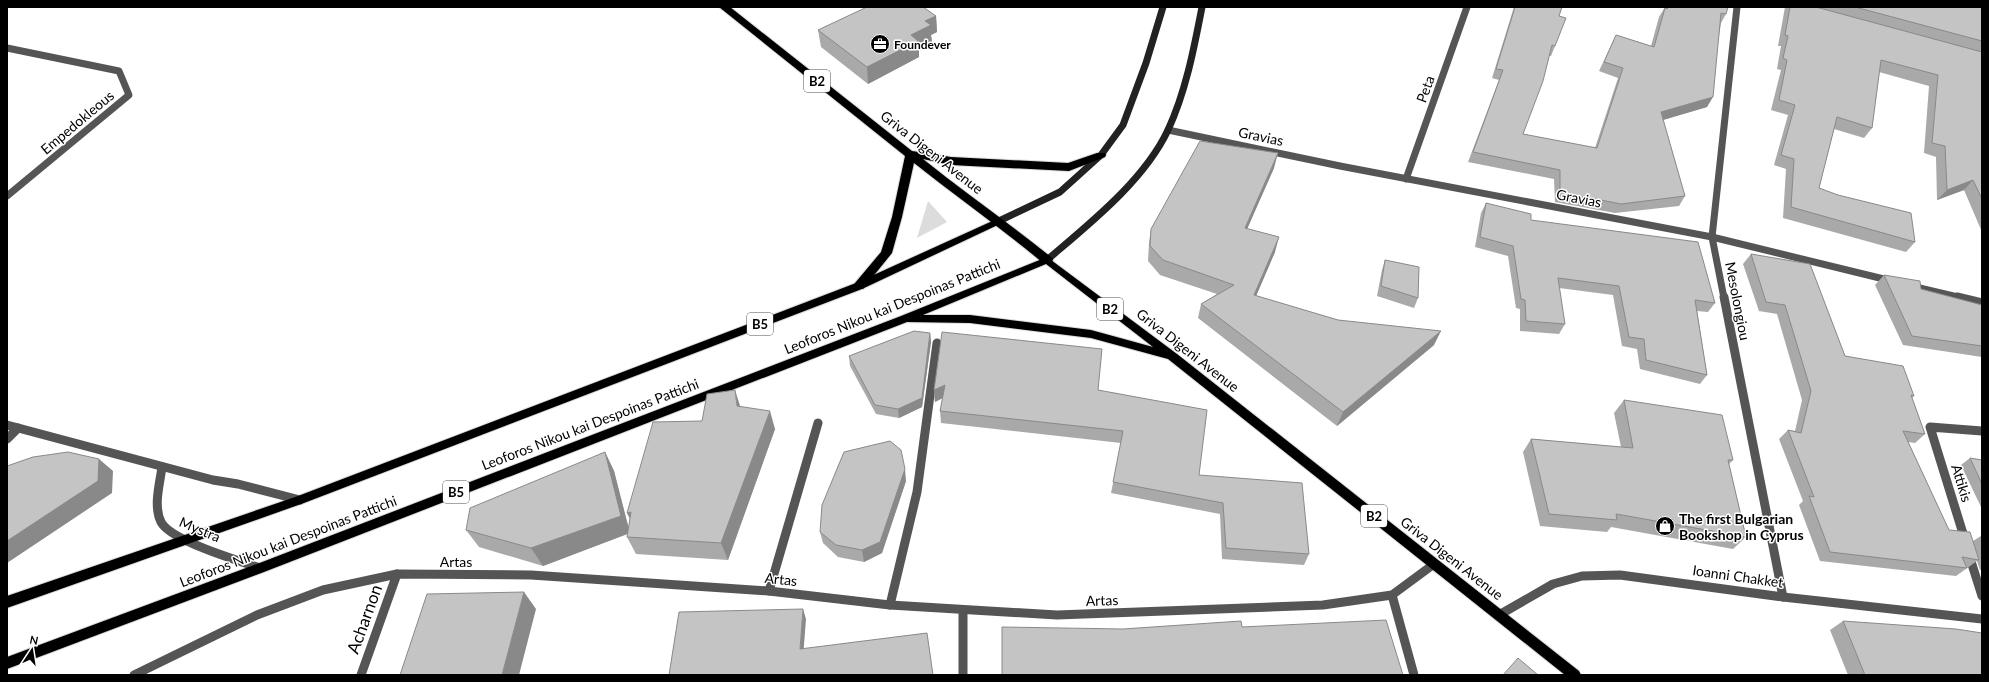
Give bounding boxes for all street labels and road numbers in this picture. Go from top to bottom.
road number: B2 [804,70,830,92]
street label: Peta [1412,73,1438,105]
street label: Empedokleous [37,87,117,157]
street label: Griva Digeni Avenue [877,107,987,197]
street label: Gravias [1237,123,1285,149]
street label: Gravias [1555,185,1603,211]
street label: Leoforos Nikou kai Despoinas Pattichi [782,255,1002,357]
street label: Mesolongiou [1722,260,1754,342]
road number: B2 [1097,298,1123,320]
street label: Griva Digeni Avenue [1133,305,1243,395]
road number: B5 [747,313,773,335]
street label: Leoforos Nikou kai Despoinas Pattichi [479,375,701,473]
street label: Attikis [1948,462,1976,504]
road number: B5 [443,481,469,503]
street label: Leoforos Nikou kai Despoinas Pattichi [177,492,399,590]
road number: B2 [1361,505,1387,527]
street label: Mystra [177,513,223,545]
street label: Griva Digeni Avenue [1397,513,1507,603]
street label: Artas [440,553,472,570]
street label: Ioanni Chakket [1692,561,1784,591]
street label: Artas [764,569,798,589]
street label: Acharnon [342,582,386,656]
street label: Artas [1085,591,1119,609]

